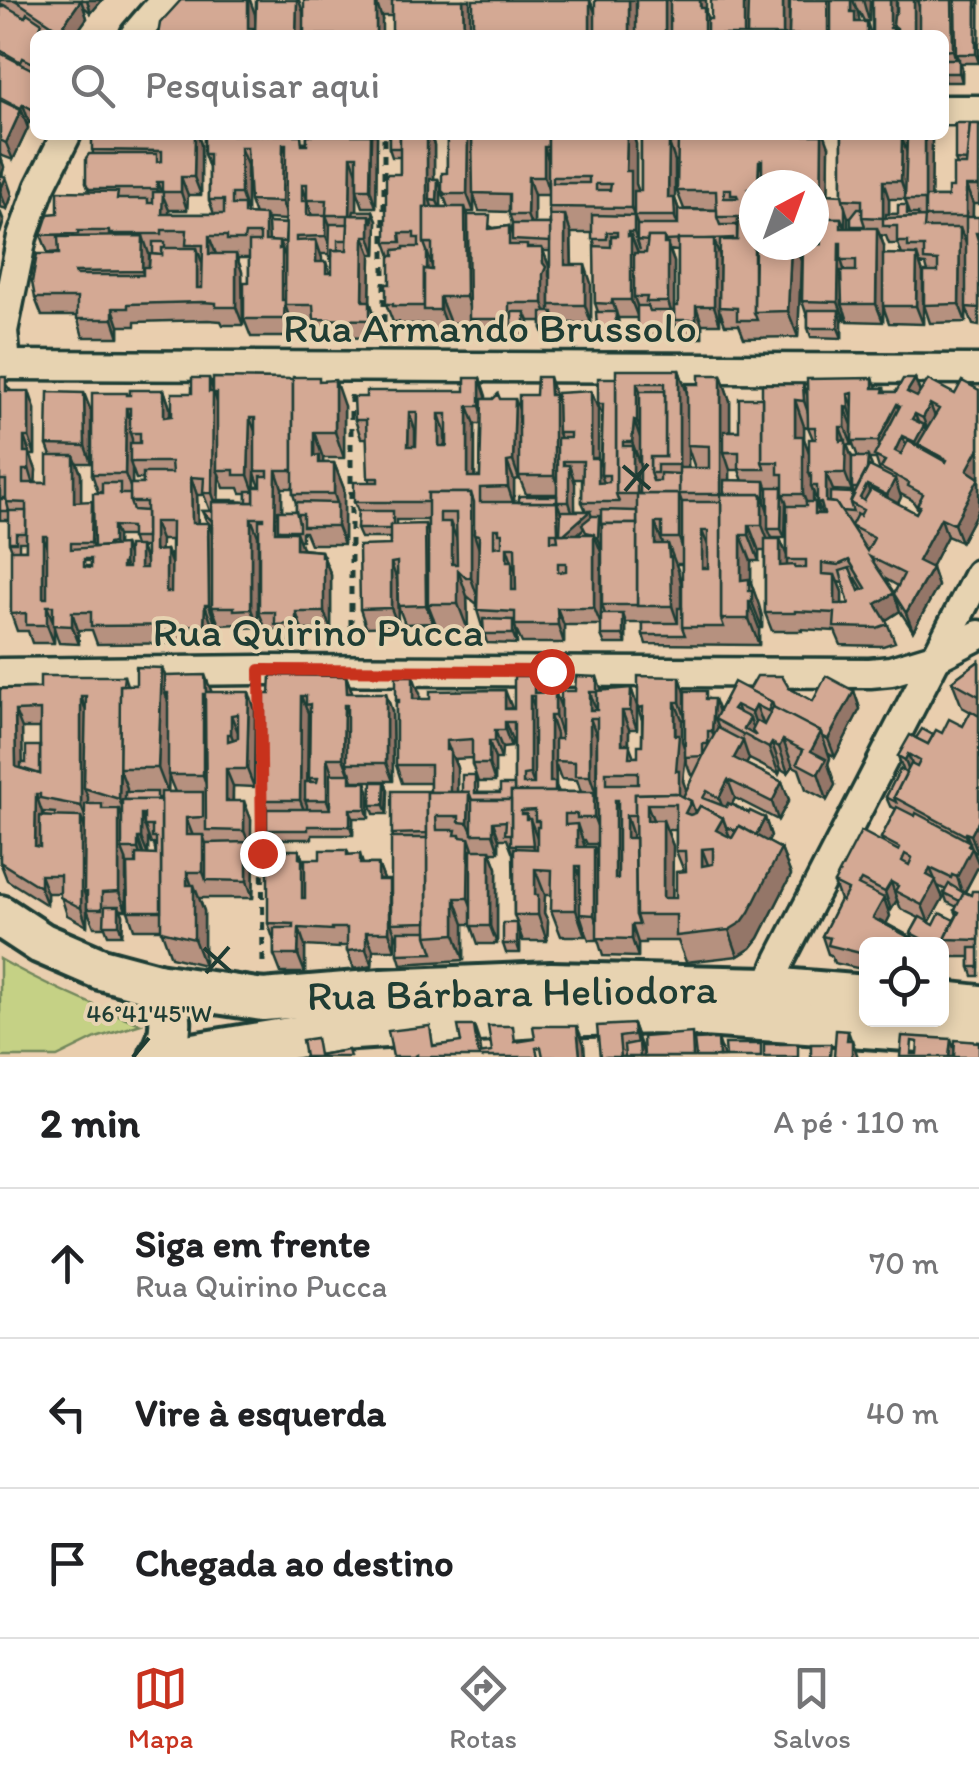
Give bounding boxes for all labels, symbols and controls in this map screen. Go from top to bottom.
search box [30,30,949,140]
icon: search [65,58,120,113]
text: Pesquisar aqui [145,62,380,108]
north arrow [739,170,829,260]
street label: Rua Armando Brussolo [283,302,697,353]
street label: Rua Quirino Pucca [152,606,484,657]
route start [529,649,575,695]
route end [240,831,286,877]
map controls [859,937,949,1027]
button: locate [859,937,949,1027]
street label: Rua Bárbara Heliodora [306,963,718,1021]
text: 46°41'45"W [86,998,212,1028]
text: 2 min [40,1097,140,1148]
text: A pé · 110 m [774,1103,939,1141]
text: Siga em frente [135,1221,371,1267]
icon: ahead [40,1236,95,1291]
text: 70 m [869,1244,939,1282]
text: Rua Quirino Pucca [135,1267,387,1305]
icon: left [40,1386,95,1441]
text: Vire à esquerda [135,1390,386,1436]
text: 40 m [866,1394,939,1432]
icon: arrive [40,1536,95,1591]
text: Chegada ao destino [135,1540,454,1586]
tab: Mapa [128,1661,193,1755]
tab: Rotas [449,1661,517,1755]
tab: Salvos [773,1661,851,1755]

